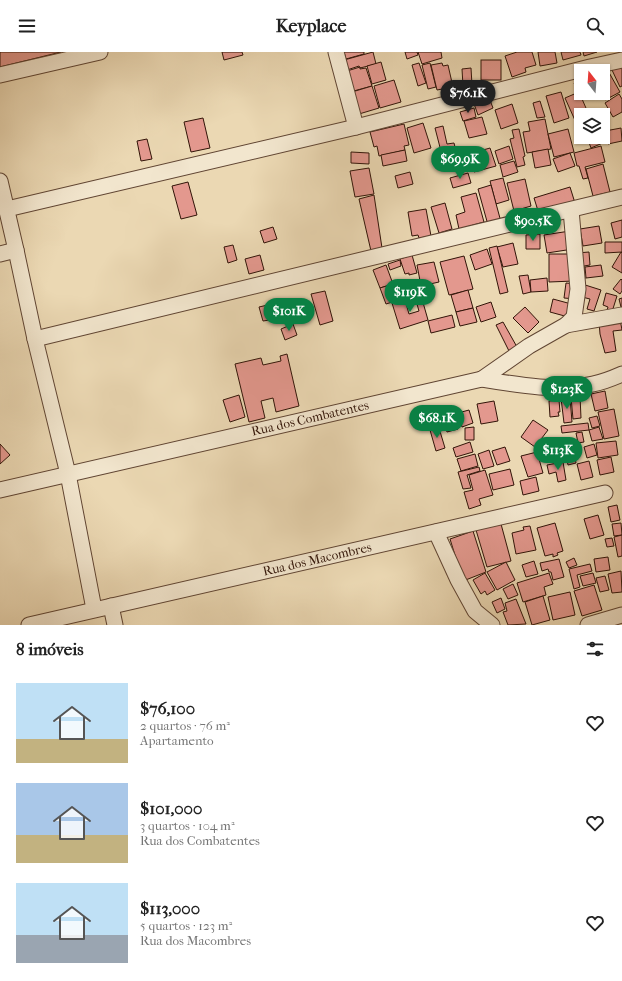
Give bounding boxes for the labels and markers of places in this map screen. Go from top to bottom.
pin: $76.1K [435,80,501,114]
pin: $69.9K [427,146,493,180]
pin: $90.5K [500,208,566,242]
pin: $119K [382,279,438,313]
pin: $101K [261,298,317,332]
pin: $123K [539,376,595,410]
pin: $68.1K [404,405,470,439]
pin: $113K [530,437,586,471]

